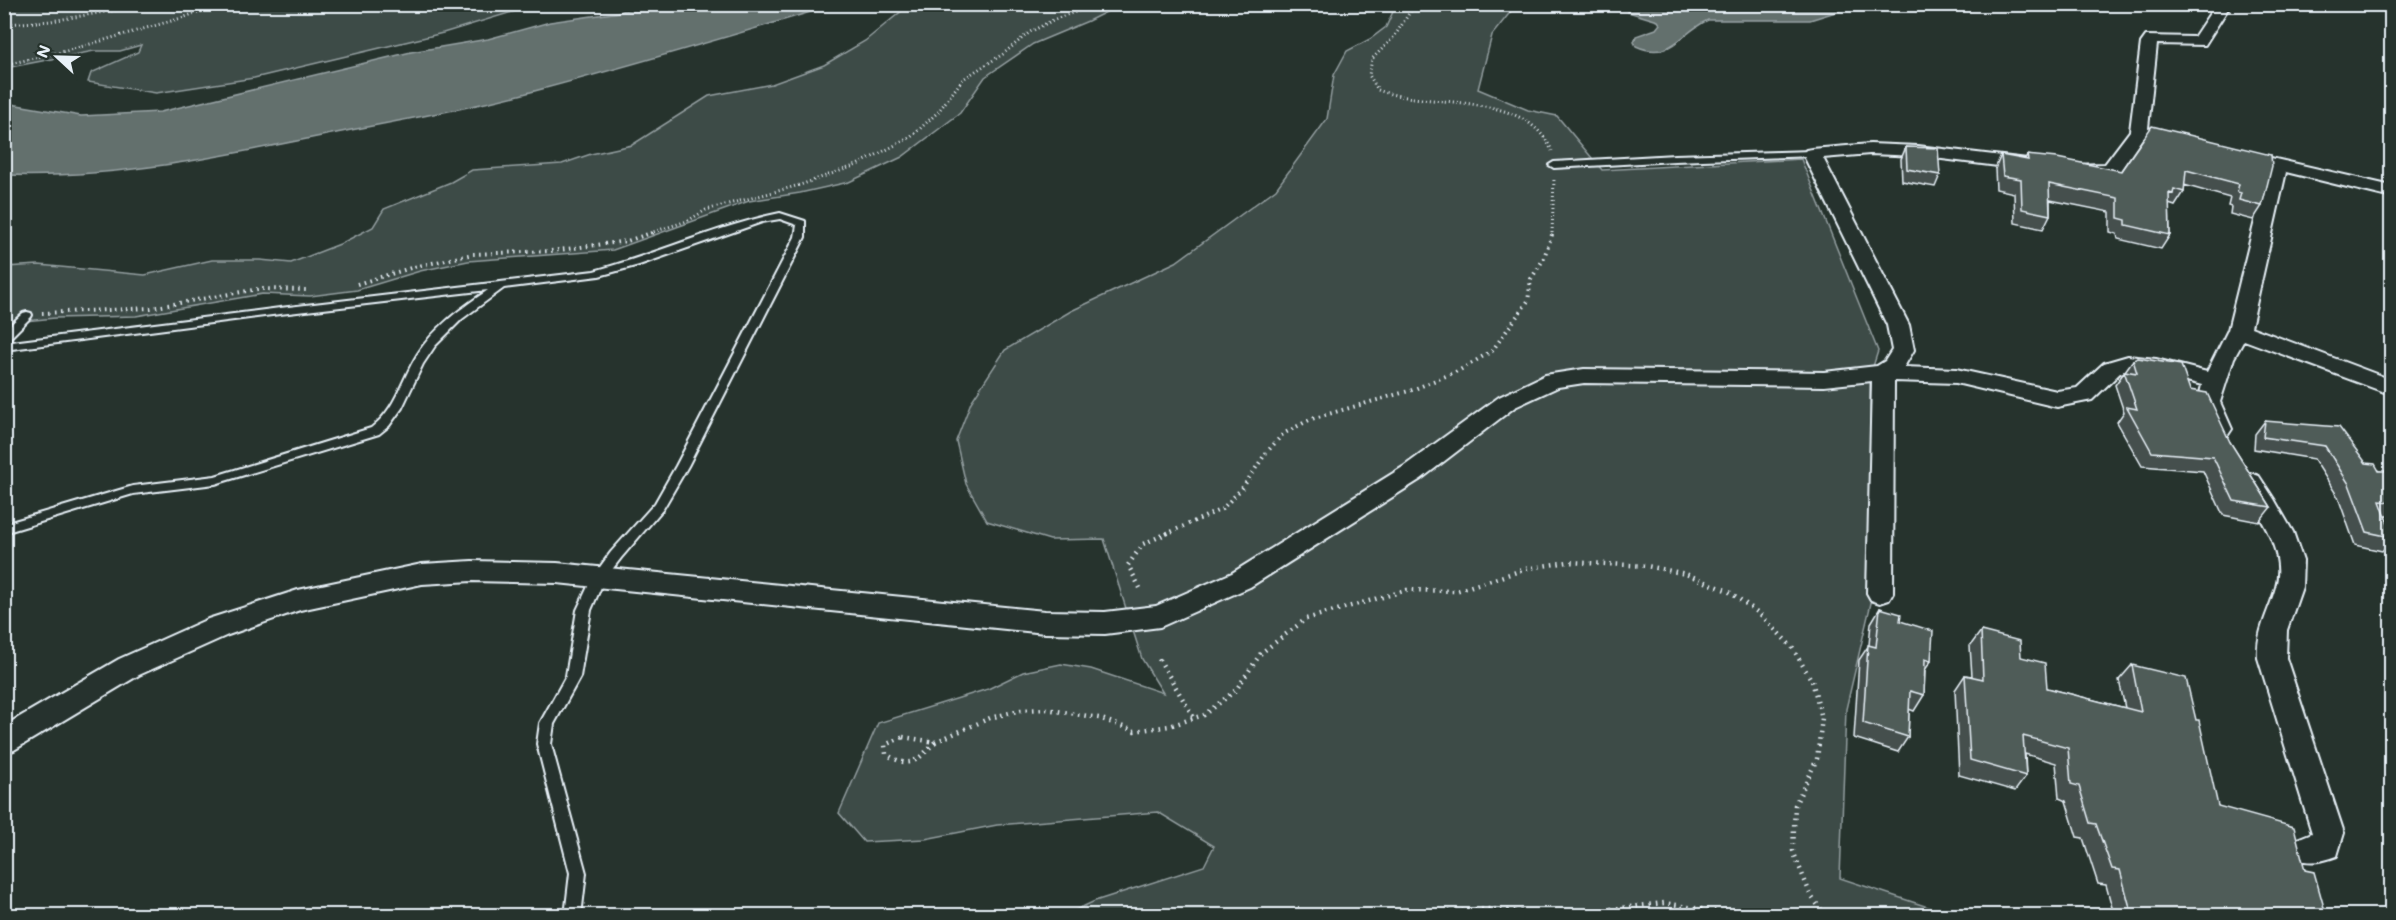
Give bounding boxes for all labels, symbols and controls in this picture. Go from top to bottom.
north arrow [27,27,87,87]
text: N [31,42,55,61]

